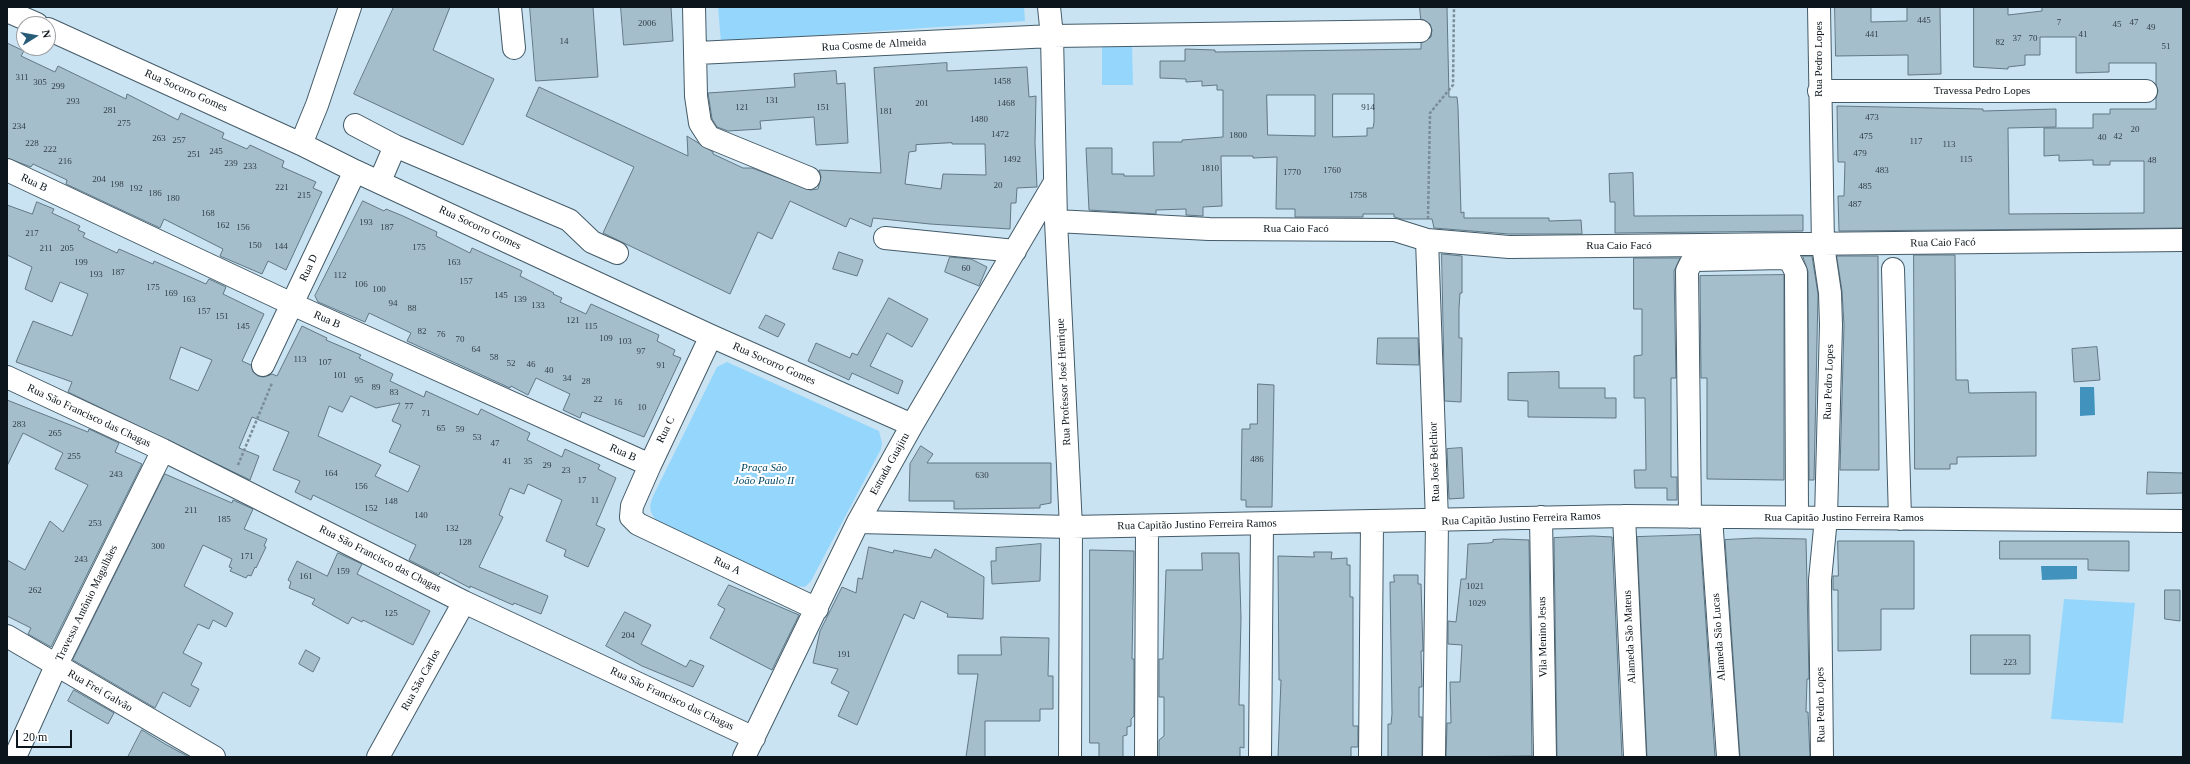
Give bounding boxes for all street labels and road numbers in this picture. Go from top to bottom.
street label: Rua Pedro Lopes [1812,21,1826,97]
street label: Rua Cosme de Almeida [821,36,927,54]
street label: Rua Socorro Gomes [143,67,229,115]
street label: Travessa Pedro Lopes [1934,84,2030,98]
street label: Rua B [19,171,49,195]
street label: Rua Socorro Gomes [437,203,523,253]
street label: Rua Caio Facó [1263,222,1329,236]
street label: Rua Caio Facó [1910,236,1976,250]
street label: Rua Caio Facó [1586,239,1652,253]
street label: Rua D [297,252,321,284]
street label: Rua B [312,308,342,332]
street label: Rua Professor José Henrique [1054,318,1074,446]
street label: Rua Socorro Gomes [731,340,817,388]
street label: Rua Pedro Lopes [1821,344,1837,420]
street label: Rua São Francisco das Chagas [25,381,153,451]
street label: Rua C [654,415,678,445]
street label: Rua José Belchior [1427,422,1443,502]
street label: Estrada Guajiru [867,430,913,498]
street label: Rua B [608,441,638,465]
street label: Rua Capitão Justino Ferreira Ramos [1441,510,1601,528]
street label: Rua Capitão Justino Ferreira Ramos [1764,511,1924,525]
street label: Rua Capitão Justino Ferreira Ramos [1117,517,1277,533]
street label: Rua São Francisco das Chagas [317,522,443,596]
street label: Travessa Antônio Magalhães [53,543,121,663]
street label: Rua A [711,554,743,578]
street label: Alameda São Mateus [1621,590,1639,684]
street label: Alameda São Lucas [1709,593,1729,681]
street label: Vila Menino Jesus [1536,596,1550,678]
street label: Rua São Carlos [399,647,443,713]
street label: Rua São Francisco das Chagas [608,664,736,734]
street label: Rua Frei Galvão [65,667,135,715]
street label: Rua Pedro Lopes [1814,667,1828,743]

